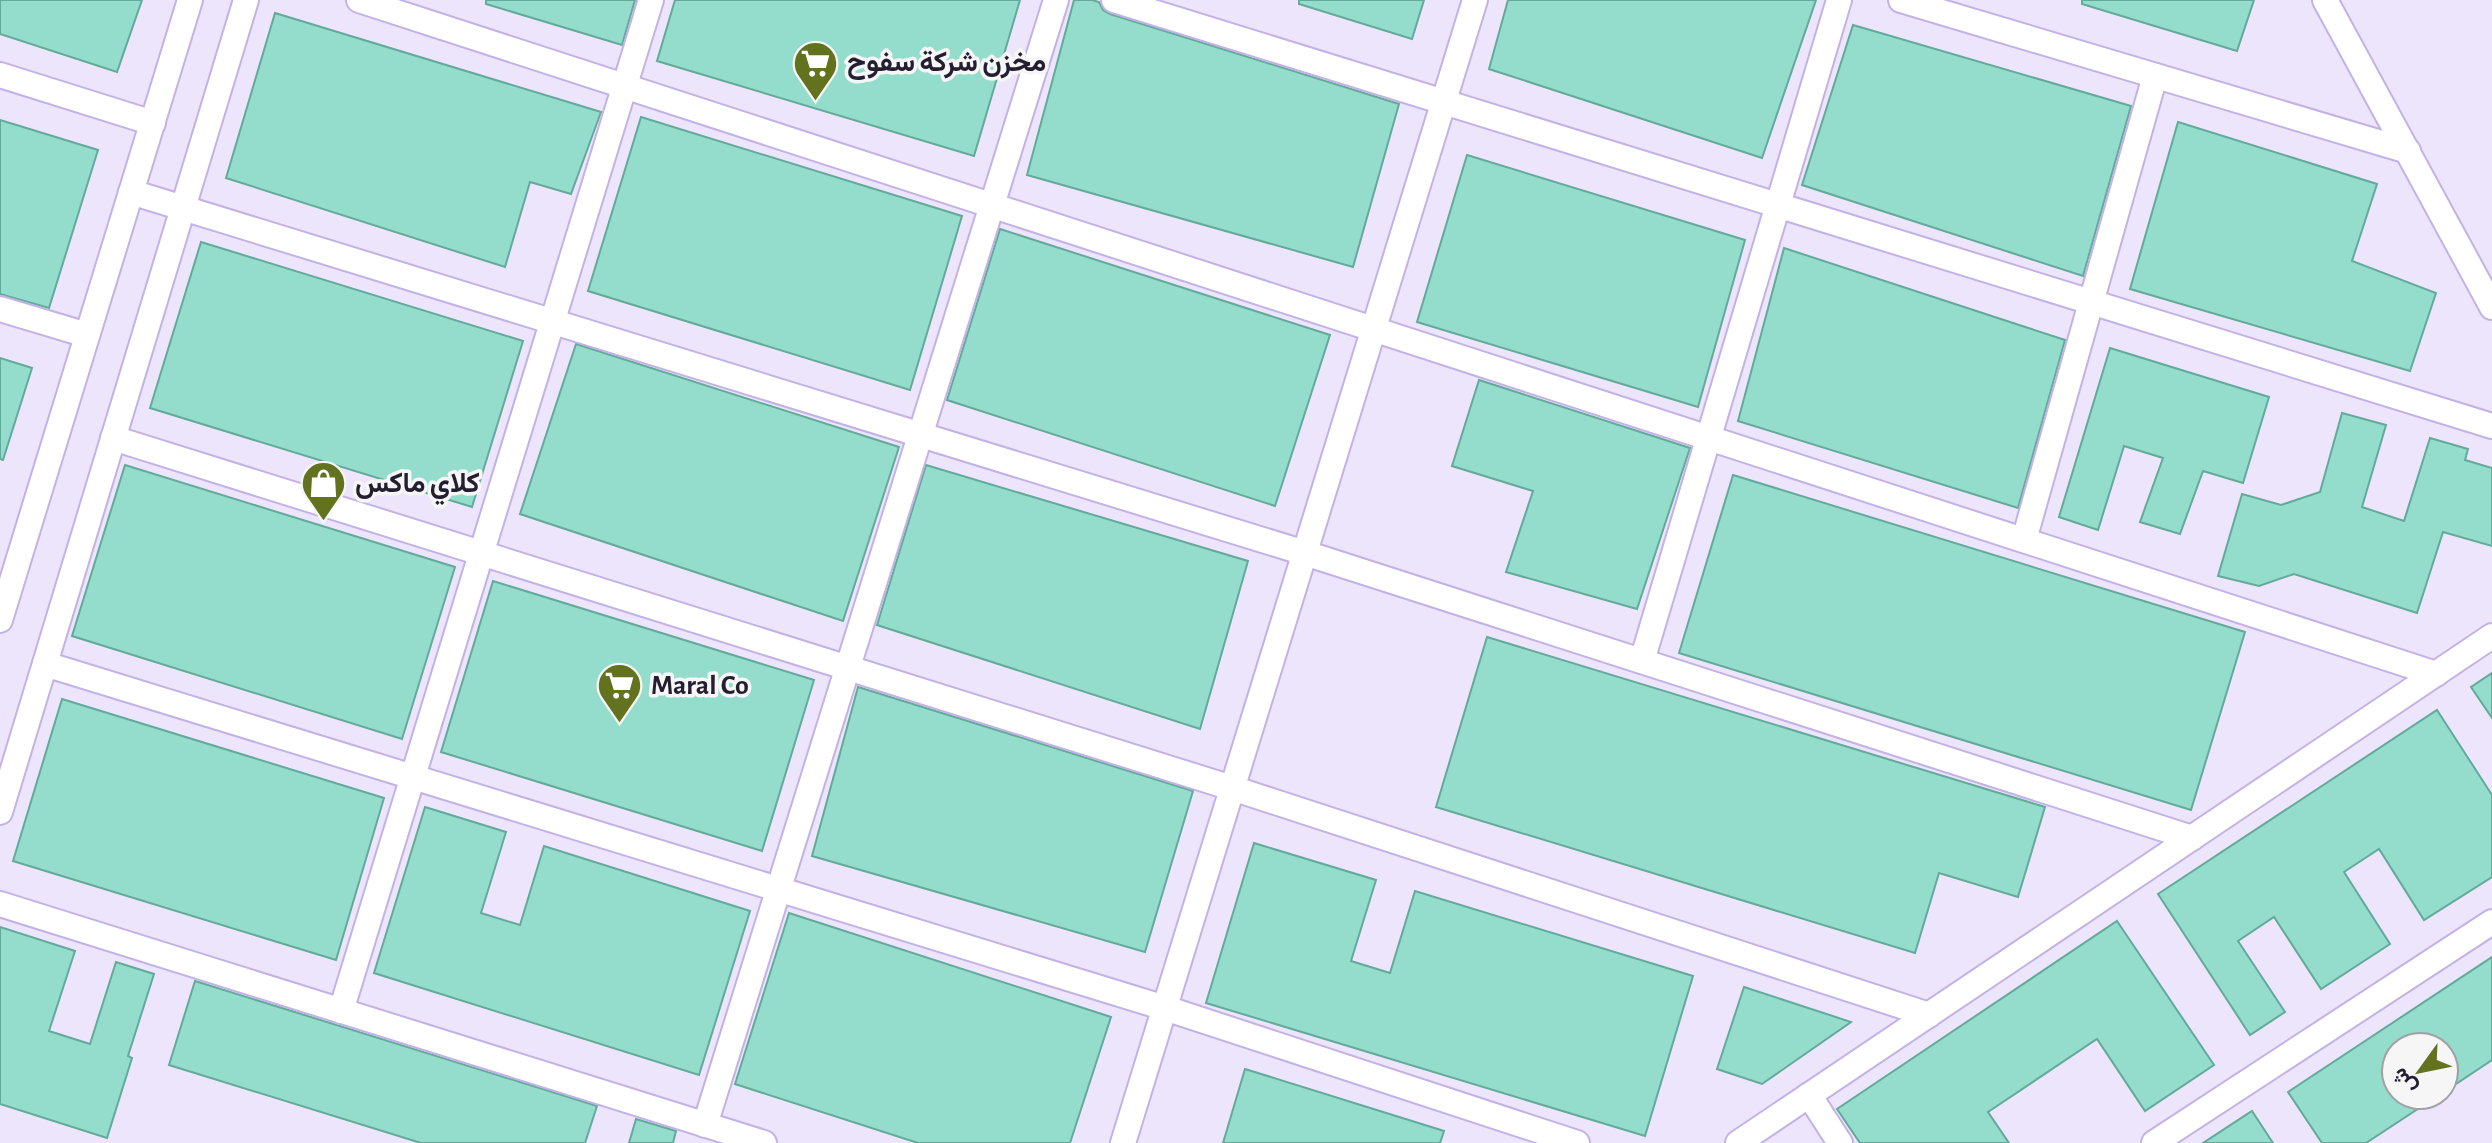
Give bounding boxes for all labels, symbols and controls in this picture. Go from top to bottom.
supermarket icon: مخزن شركة سفوح [792,39,840,102]
place label: مخزن شركة سفوح [847,49,1046,80]
shop icon: كلاي ماكس [300,460,348,523]
place label: كلاي ماكس [355,470,480,506]
supermarket icon: Maral Co [596,662,644,725]
place label: Maral Co [651,672,749,700]
north arrow [2380,1031,2460,1111]
text: ش [2388,1063,2422,1098]

